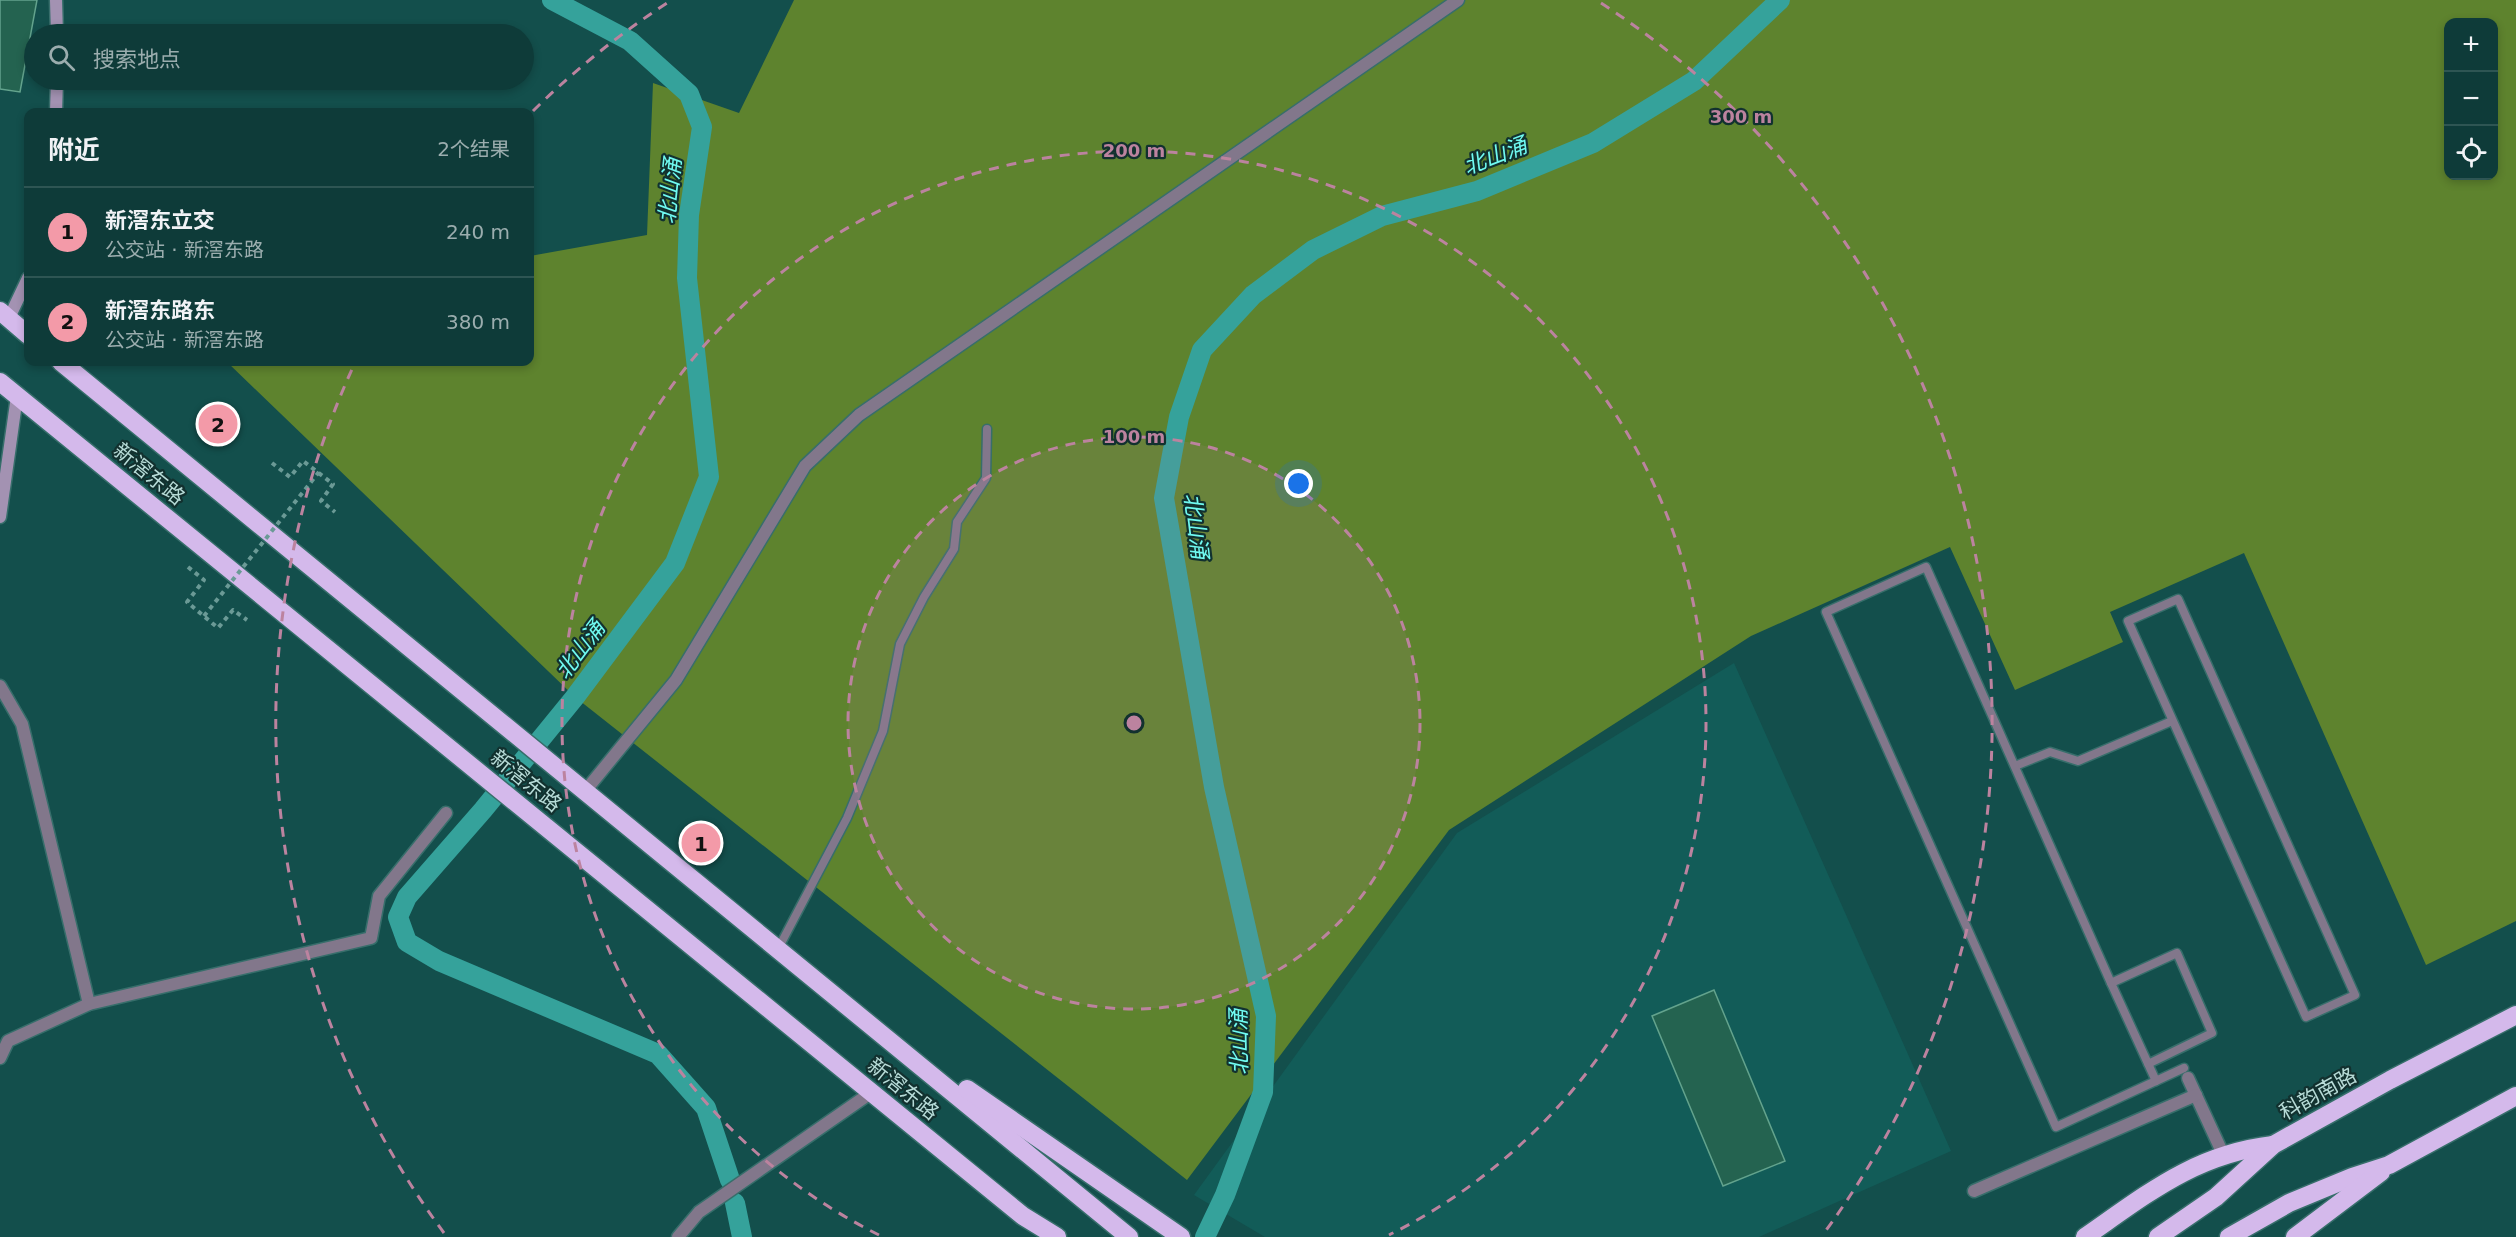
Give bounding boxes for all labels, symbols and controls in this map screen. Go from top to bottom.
map controls [2444,18,2498,180]
button: + [2444,18,2498,72]
search box [24,24,534,90]
icon: search [45,41,78,74]
text: 搜索地点 [93,47,181,72]
button: − [2444,72,2498,126]
text: 300 m [1710,106,1772,127]
button: locate [2444,126,2498,180]
water label: 北山涌 [1460,131,1533,179]
text: 附近 [48,135,100,165]
text: 2个结果 [437,137,510,161]
text: 200 m [1103,140,1165,161]
water label: 北山涌 [654,154,686,225]
text: 新滘东立交 [105,208,215,233]
text: 1 [61,220,74,244]
text: 240 m [446,220,510,244]
text: 公交站 · 新滘东路 [105,238,264,262]
text: 新滘东路东 [105,298,215,323]
text: 2 [61,310,74,334]
text: 380 m [446,310,510,334]
text: 公交站 · 新滘东路 [105,328,264,352]
pin: 2 [198,402,238,446]
text: 100 m [1103,426,1165,447]
street label: 新滘东路 [109,438,189,510]
your location [1284,469,1313,498]
water label: 北山涌 [1180,492,1213,563]
water label: 北山涌 [550,614,612,684]
centre of rings [1124,713,1144,733]
street label: 新滘东路 [486,745,566,817]
pin: 1 [682,820,720,866]
water label: 北山涌 [1226,1006,1252,1075]
street label: 新滘东路 [863,1053,943,1125]
street label: 科韵南路 [2275,1063,2361,1125]

